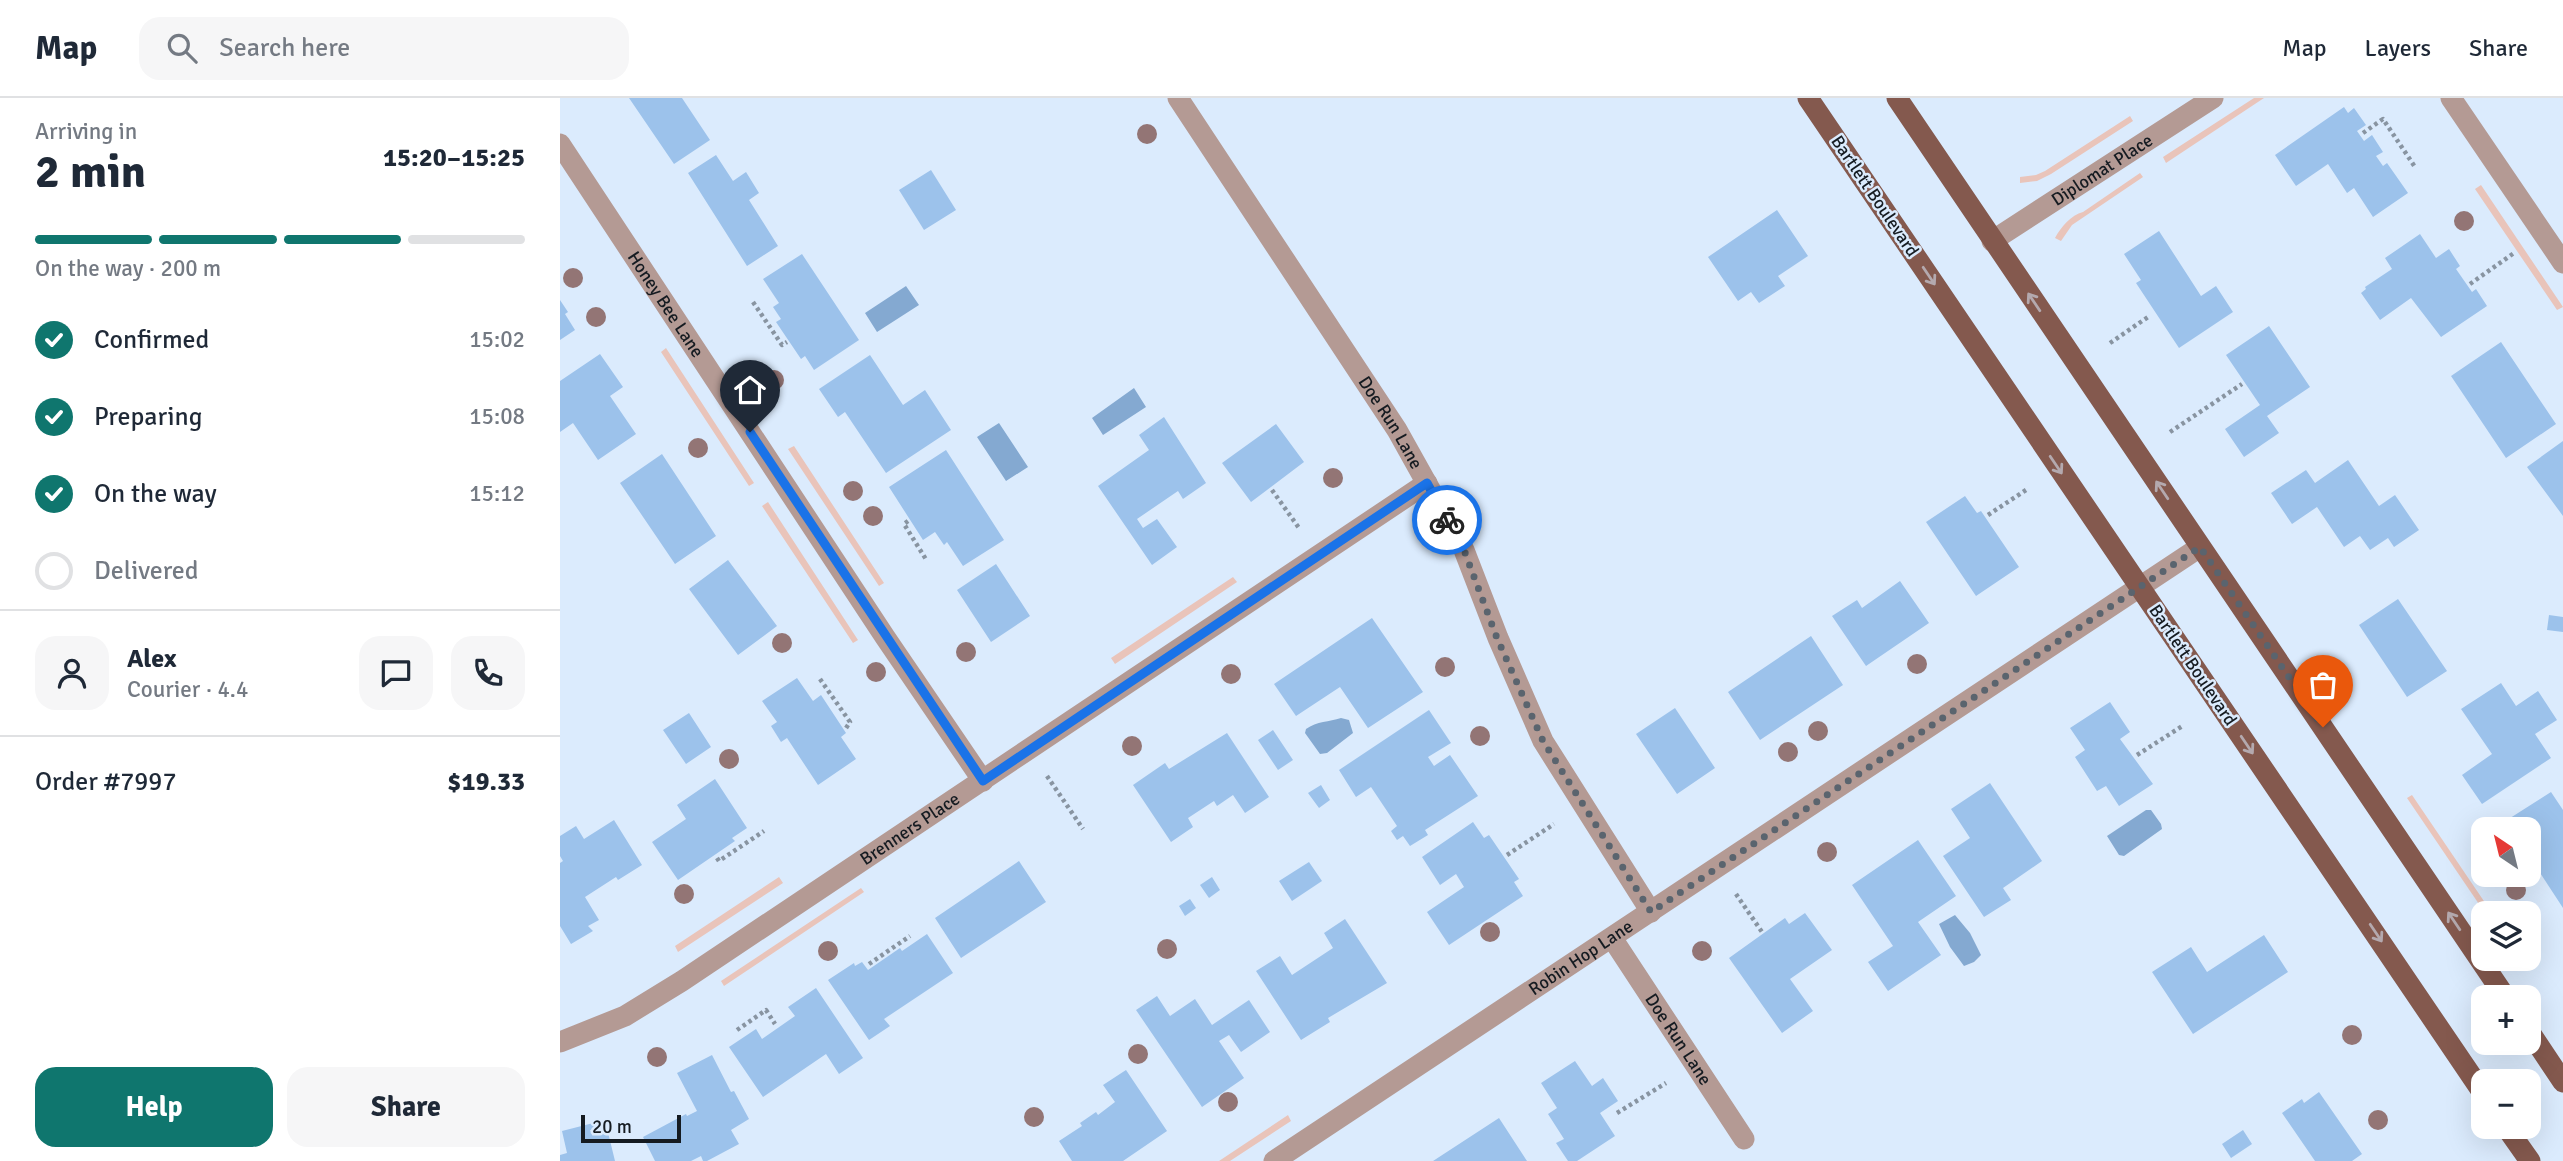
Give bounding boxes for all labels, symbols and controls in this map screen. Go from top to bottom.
search box [139,17,629,80]
text: Map [35,28,97,69]
icon: search [163,29,201,67]
text: Search here [219,32,350,64]
text: Map [2282,33,2327,63]
text: Layers [2365,33,2431,63]
text: Share [2469,33,2528,63]
text: Arriving in [35,117,137,146]
street label: Diplomat Place [2047,129,2157,211]
street label: Bartlett Boulevard [1826,131,1924,261]
text: 15:20–15:25 [383,142,525,174]
text: 2 min [35,144,146,200]
street label: Honey Bee Lane [623,247,709,362]
text: On the way · 200 m [35,254,221,283]
one-way arrow [1922,266,1936,285]
one-way arrow [2027,293,2041,312]
icon: check [35,321,73,359]
text: Confirmed [94,324,209,356]
text: 15:02 [469,325,525,354]
pin [720,360,780,432]
icon: home [731,371,769,409]
street label: Doe Run Lane [1353,372,1428,473]
icon: check [35,398,73,436]
text: Preparing [94,401,202,433]
text: 15:08 [469,402,525,431]
one-way arrow [2049,455,2064,474]
icon: check [35,475,73,513]
text: On the way [94,478,217,510]
text: 15:12 [469,479,525,508]
one-way arrow [2155,481,2169,501]
courier [1412,485,1482,555]
icon: bike [1428,501,1466,539]
text: Delivered [94,555,199,587]
street label: Bartlett Boulevard [2144,600,2242,730]
button: person [35,636,109,710]
button: chat [359,636,433,710]
button: phone [451,636,525,710]
text: Alex [127,643,177,675]
pin [2293,655,2353,727]
icon: bag [2304,666,2342,704]
text: Courier · 4.4 [127,675,248,704]
one-way arrow [2240,735,2254,754]
text: Order #7997 [35,766,176,798]
text: $19.33 [447,766,525,798]
street label: Brenners Place [856,788,964,870]
north arrow [2471,817,2541,887]
map controls [2471,817,2541,1139]
button: layers [2471,901,2541,971]
one-way arrow [2447,912,2461,931]
street label: Robin Hop Lane [1524,915,1637,1000]
one-way arrow [2369,922,2383,942]
button: + [2471,985,2541,1055]
street label: Doe Run Lane [1640,989,1717,1089]
button: Help [35,1067,273,1147]
button: Share [287,1067,525,1147]
button: − [2471,1069,2541,1139]
scale bar [581,1112,681,1144]
text: 20 m [592,1115,632,1139]

